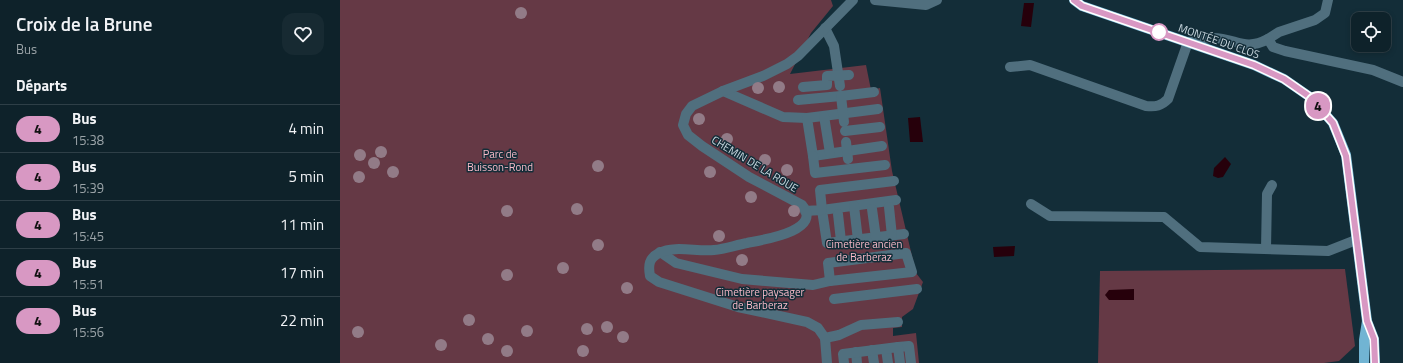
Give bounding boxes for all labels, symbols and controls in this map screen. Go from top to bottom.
text: Croix de la Brune [16,9,152,38]
map controls [1351,12,1391,52]
button: locate [1351,12,1391,52]
button: heart [282,13,324,55]
street label: MONTÉE DU CLOS [1176,20,1262,62]
unlabelled marker [1150,23,1168,41]
text: Bus [16,39,37,59]
text: Départs [16,74,67,97]
line badge: 4 [1305,93,1331,119]
text: 4 [1314,95,1322,116]
text: Bus [72,107,97,130]
text: 4 min [288,117,324,140]
text: 4 [34,118,42,139]
text: 15:38 [72,130,104,150]
street label: CHEMIN DE LA ROUE [709,132,801,196]
park label: Parc de Buisson-Rond [467,146,533,175]
text: Bus [72,155,97,178]
text: 5 min [288,165,324,188]
text: 4 [34,166,42,187]
text: 15:39 [72,178,104,198]
text: Bus [72,203,97,226]
text: 11 min [280,213,324,236]
text: 4 [34,214,42,235]
text: 15:45 [72,226,104,246]
park label: Cimetière ancien de Barberaz [826,236,902,265]
text: Bus [72,251,97,274]
text: 17 min [280,261,324,284]
text: 4 [34,262,42,283]
text: 15:51 [72,274,104,294]
park label: Cimetière paysager de Barberaz [716,284,805,313]
text: Bus [72,299,97,322]
text: 22 min [280,309,324,332]
text: 4 [34,310,42,331]
text: 15:56 [72,322,104,342]

